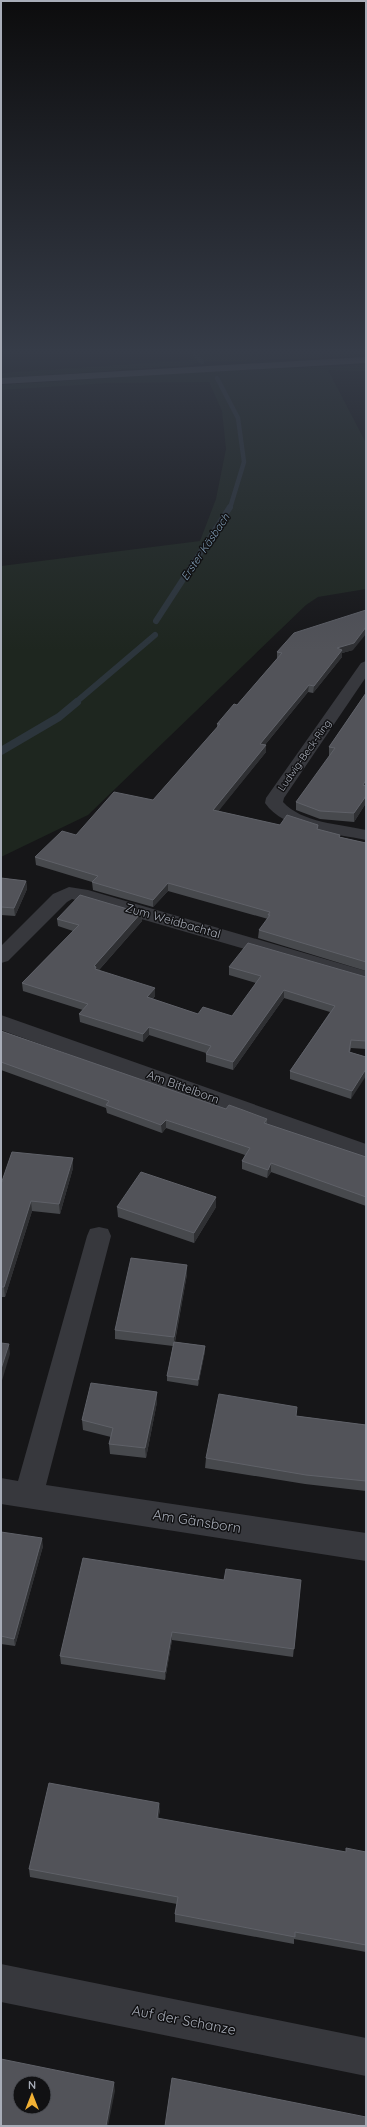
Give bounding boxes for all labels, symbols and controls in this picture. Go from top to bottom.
water label: Erster Käsbach [178,510,233,583]
street label: Ludwig-Beck-Ring [275,717,334,794]
street label: Zum Weidbachtal [124,900,223,941]
street label: Am Bittelborn [145,1066,221,1107]
street label: Am Gänsborn [152,1505,242,1537]
street label: Auf der Schanze [131,2001,238,2039]
north arrow [12,2075,52,2115]
text: N [28,2078,36,2092]

